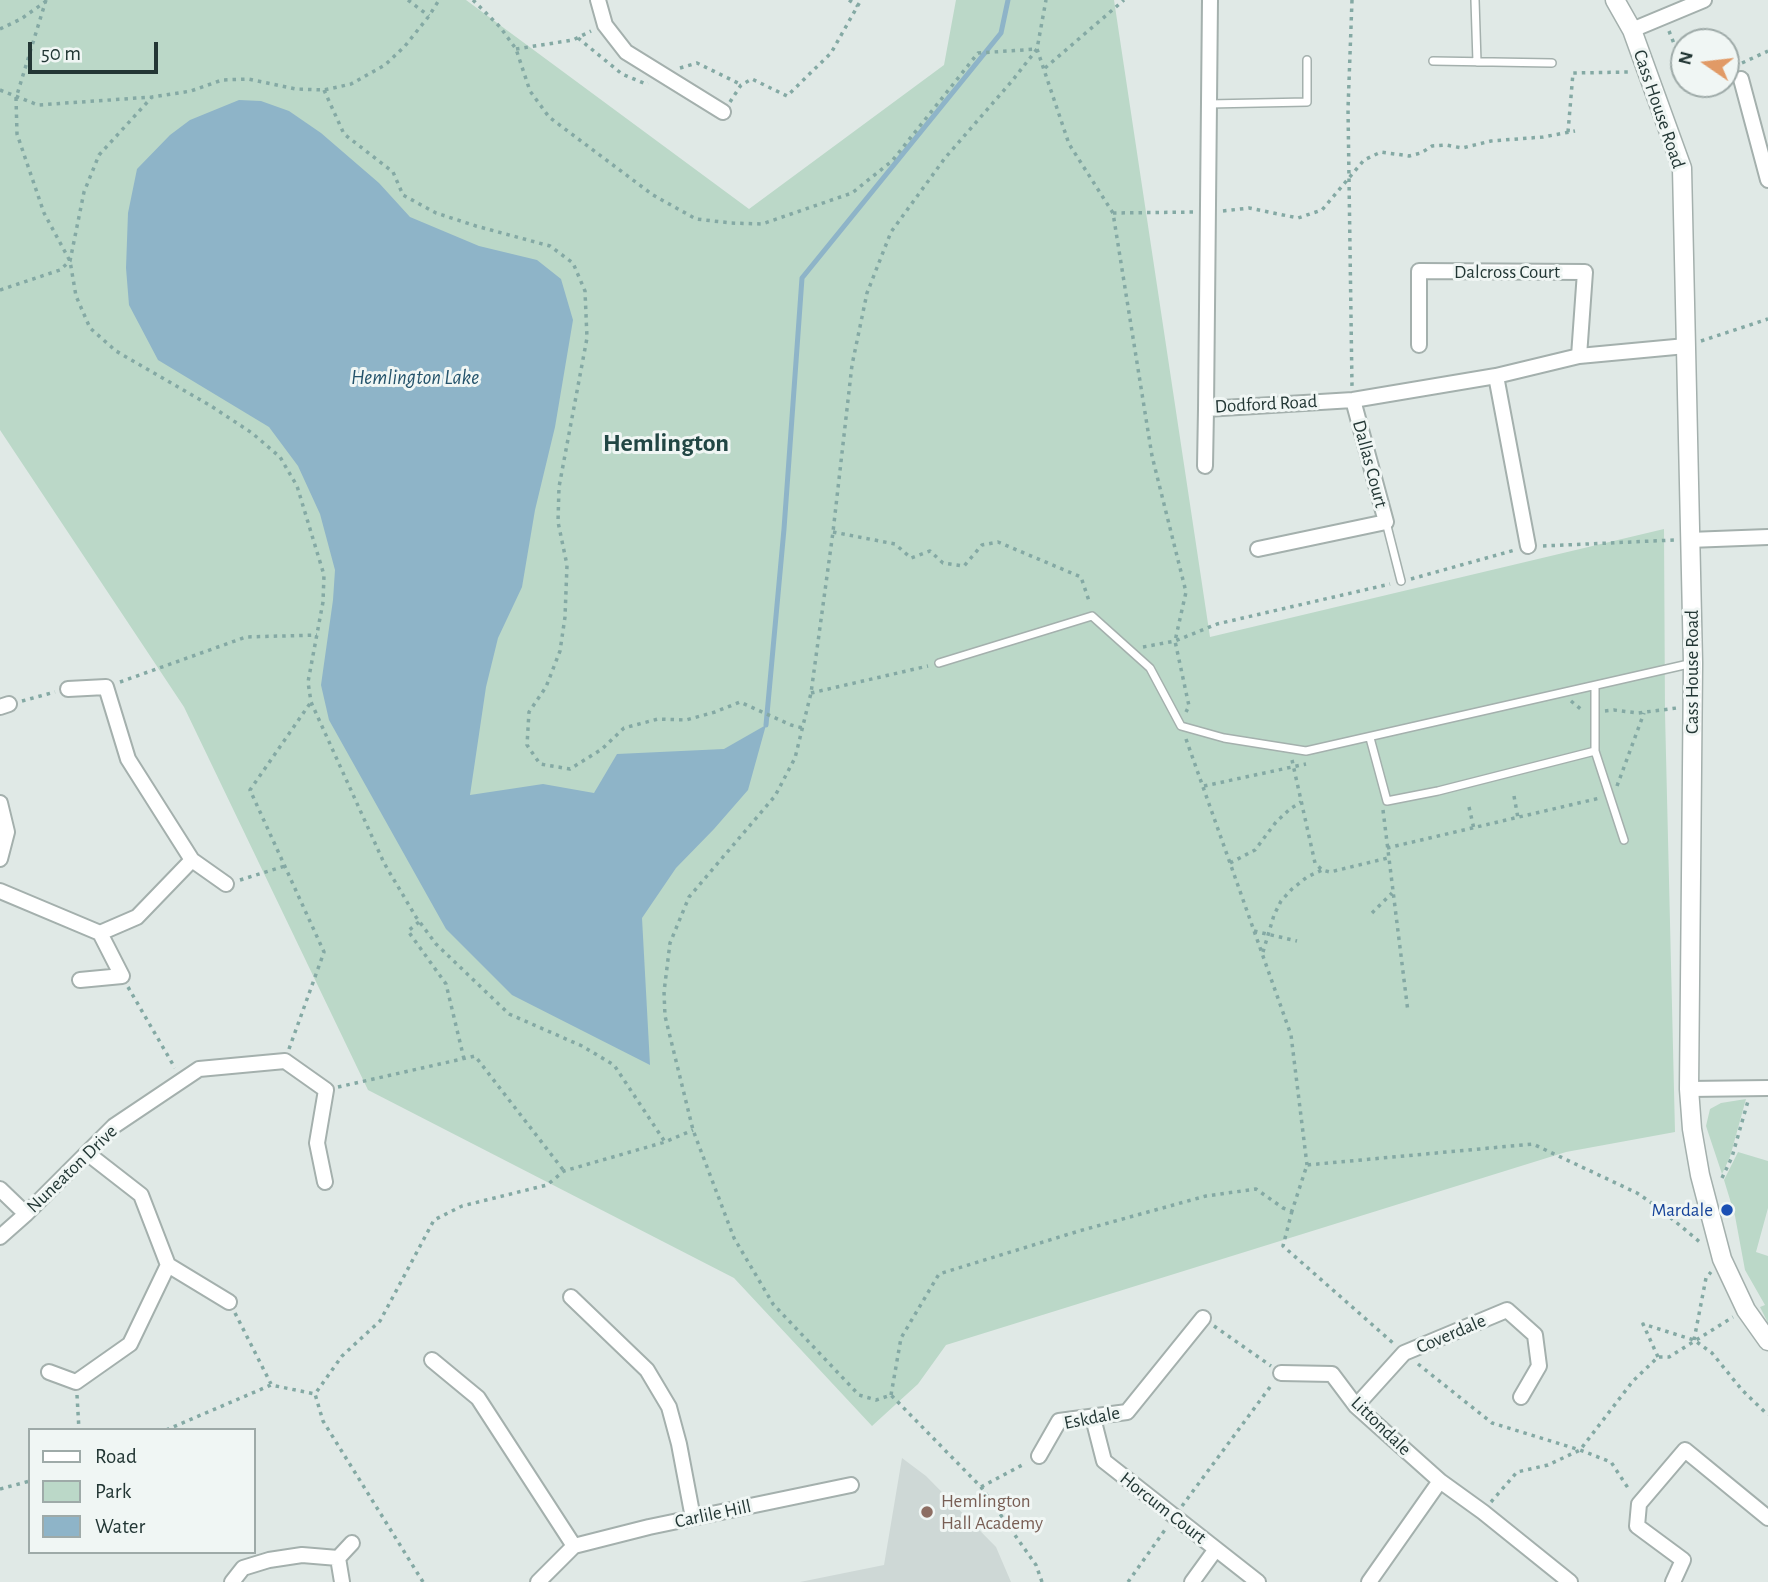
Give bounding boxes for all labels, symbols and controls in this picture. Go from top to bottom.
scale bar [32,28,161,72]
north arrow [1670,28,1740,98]
text: 50 m [41,43,81,64]
street label: Cass House Road [1628,47,1690,171]
text: N [1675,50,1697,67]
street label: Dalcross Court [1454,261,1560,283]
water label: Hemlington Lake [351,365,479,391]
street label: Dodford Road [1214,390,1318,418]
street label: Dallas Court [1347,418,1393,510]
district label: Hemlington [603,427,729,459]
street label: Cass House Road [1681,610,1703,734]
street label: Nuneaton Drive [22,1120,122,1218]
place label: Mardale [1651,1199,1713,1221]
marker: Mardale [1719,1202,1735,1218]
street label: Coverdale [1413,1309,1489,1359]
street label: Littondale [1346,1392,1416,1460]
street label: Eskdale [1062,1401,1122,1435]
legend [28,1428,256,1554]
text: Road [95,1446,137,1467]
street label: Horcum Court [1115,1467,1211,1549]
text: Park [95,1481,131,1502]
place label: Hemlington Hall Academy [941,1490,1043,1534]
street label: Carlile Hill [673,1495,753,1533]
marker: Hemlington Hall Academy [919,1504,935,1520]
text: Water [95,1516,145,1537]

